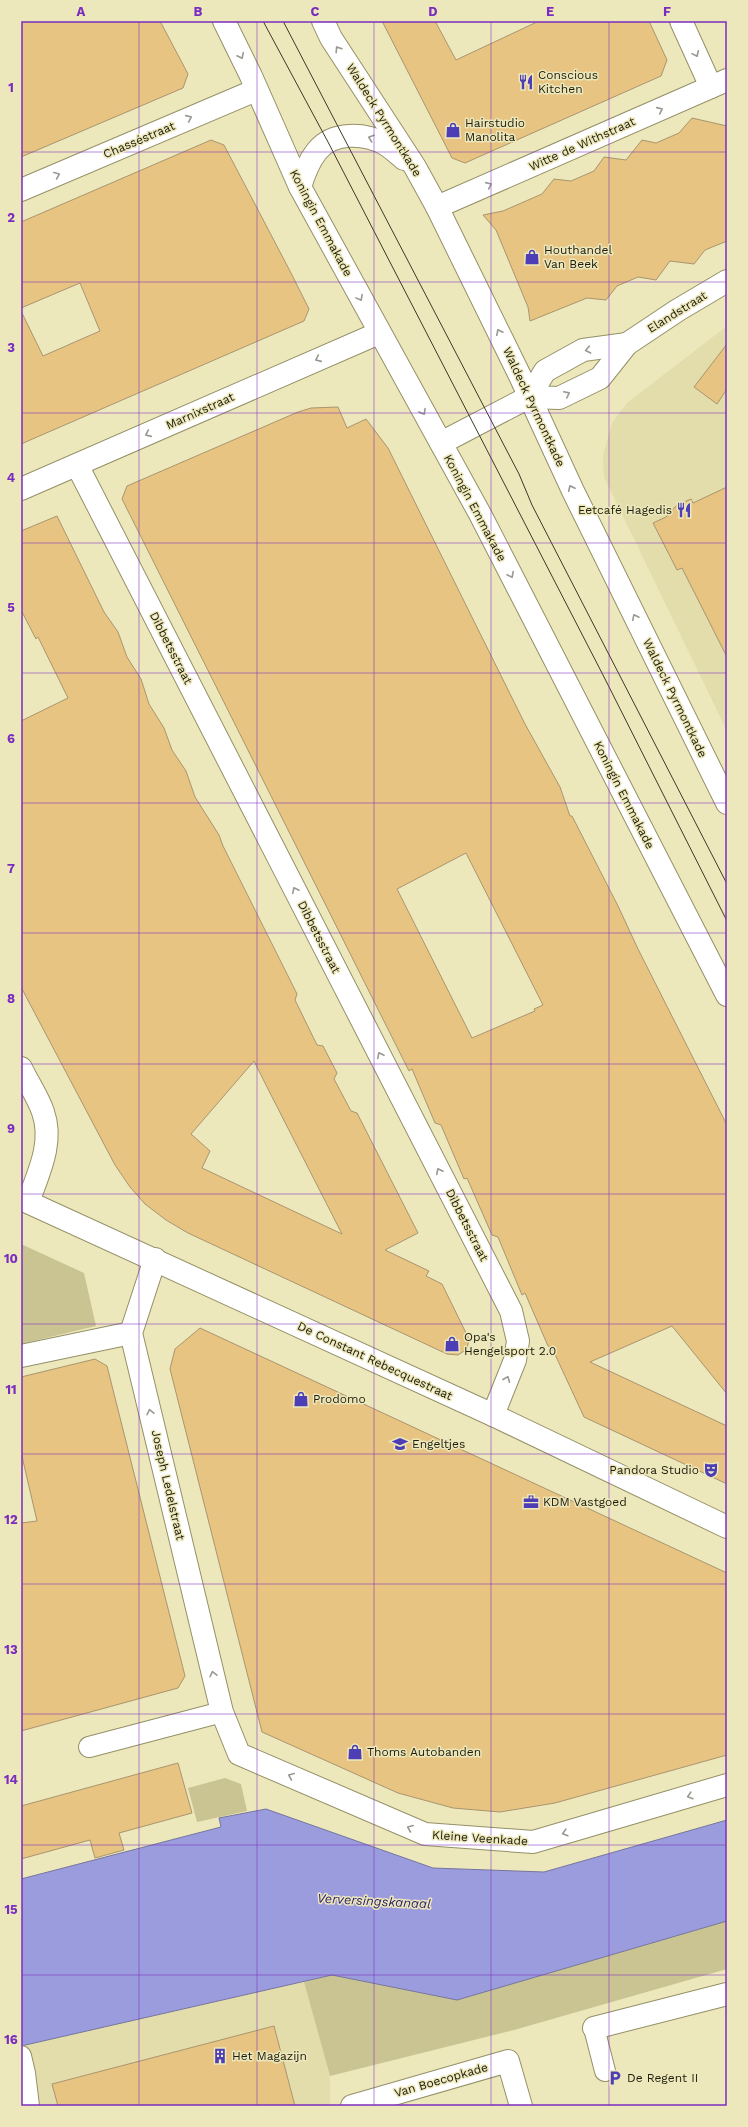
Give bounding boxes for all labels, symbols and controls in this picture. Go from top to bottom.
text: A [77,4,86,19]
text: B [194,4,203,19]
text: C [311,4,320,19]
text: D [428,4,438,19]
text: E [546,4,554,19]
text: F [663,4,671,19]
one-way arrow [335,46,343,53]
one-way arrow [691,50,699,57]
one-way arrow [236,51,244,59]
street label: Waldeck Pyrmontkade [343,61,425,179]
place label: Conscious Kitchen [538,68,598,96]
restaurant icon: Conscious Kitchen [517,73,535,91]
text: 1 [8,80,14,95]
one-way arrow [655,107,663,115]
street label: Witte de Withstraat [527,114,637,174]
one-way arrow [185,115,193,123]
place label: Hairstudio Manolita [465,116,525,144]
street label: Chasséstraat [101,119,177,161]
shop icon: Hairstudio Manolita [444,121,462,139]
one-way arrow [367,135,374,143]
street label: Koningin Emmakade [287,167,355,279]
one-way arrow [53,171,60,179]
one-way arrow [485,182,493,190]
text: 2 [7,210,15,225]
place label: Houthandel Van Beek [544,243,612,271]
shop icon: Houthandel Van Beek [523,248,541,266]
street label: Elandstraat [645,288,709,336]
one-way arrow [356,294,363,301]
one-way arrow [496,329,504,337]
text: 3 [7,340,15,355]
street label: Waldeck Pyrmontkade [500,345,568,469]
one-way arrow [585,345,592,354]
one-way arrow [315,354,323,362]
street label: Marnixstraat [164,390,236,432]
one-way arrow [563,391,570,399]
one-way arrow [419,408,426,415]
one-way arrow [144,429,152,437]
street label: Koningin Emmakade [441,452,509,564]
text: 4 [7,470,16,485]
one-way arrow [568,485,576,492]
restaurant icon: Eetcafé Hagedis [675,501,693,519]
place label: Eetcafé Hagedis [578,503,672,517]
one-way arrow [507,571,514,579]
text: 5 [7,600,15,615]
street label: Dibbetsstraat [147,609,195,687]
one-way arrow [632,614,640,621]
street label: Waldeck Pyrmontkade [640,636,710,760]
text: 6 [7,731,15,746]
street label: Koningin Emmakade [591,739,657,851]
text: 7 [7,861,15,876]
one-way arrow [292,886,300,894]
street label: Dibbetsstraat [295,898,343,976]
text: 8 [7,991,15,1006]
one-way arrow [377,1052,385,1059]
text: 9 [7,1121,15,1136]
one-way arrow [437,1168,444,1175]
street label: Dibbetsstraat [443,1186,491,1264]
text: 10 [4,1251,18,1266]
street label: De Constant Rebecquestraat [295,1319,455,1403]
place label: Opa's Hengelsport 2.0 [464,1330,556,1358]
shop icon: Opa's Hengelsport 2.0 [443,1335,461,1353]
one-way arrow [503,1375,511,1382]
text: 11 [5,1382,17,1397]
shop icon: Prodomo [292,1390,310,1408]
place label: Prodomo [313,1392,366,1406]
one-way arrow [147,1409,155,1415]
street label: Joseph Ledelstraat [149,1429,187,1541]
school or university icon: Engeltjes [391,1435,409,1453]
place label: Engeltjes [412,1437,465,1451]
theatre icon: Pandora Studio [702,1461,720,1479]
place label: Pandora Studio [609,1463,699,1477]
office icon: KDM Vastgoed [522,1493,540,1511]
place label: KDM Vastgoed [543,1495,627,1509]
text: 12 [4,1512,18,1527]
text: 13 [4,1642,18,1657]
one-way arrow [209,1671,218,1678]
shop icon: Thoms Autobanden [346,1743,364,1761]
place label: Thoms Autobanden [367,1745,481,1759]
text: 14 [4,1772,19,1787]
one-way arrow [287,1773,295,1781]
one-way arrow [686,1791,693,1800]
one-way arrow [407,1824,414,1832]
street label: Kleine Veenkade [432,1828,529,1848]
one-way arrow [562,1828,569,1837]
water label: Verversingskanaal [317,1891,431,1911]
text: 15 [4,1902,18,1917]
text: 16 [4,2032,18,2047]
building icon: Het Magazijn [211,2047,229,2065]
place label: Het Magazijn [232,2049,307,2063]
street label: Van Boecopkade [393,2060,489,2100]
parking icon: De Regent II [606,2069,624,2087]
place label: De Regent II [627,2071,698,2085]

